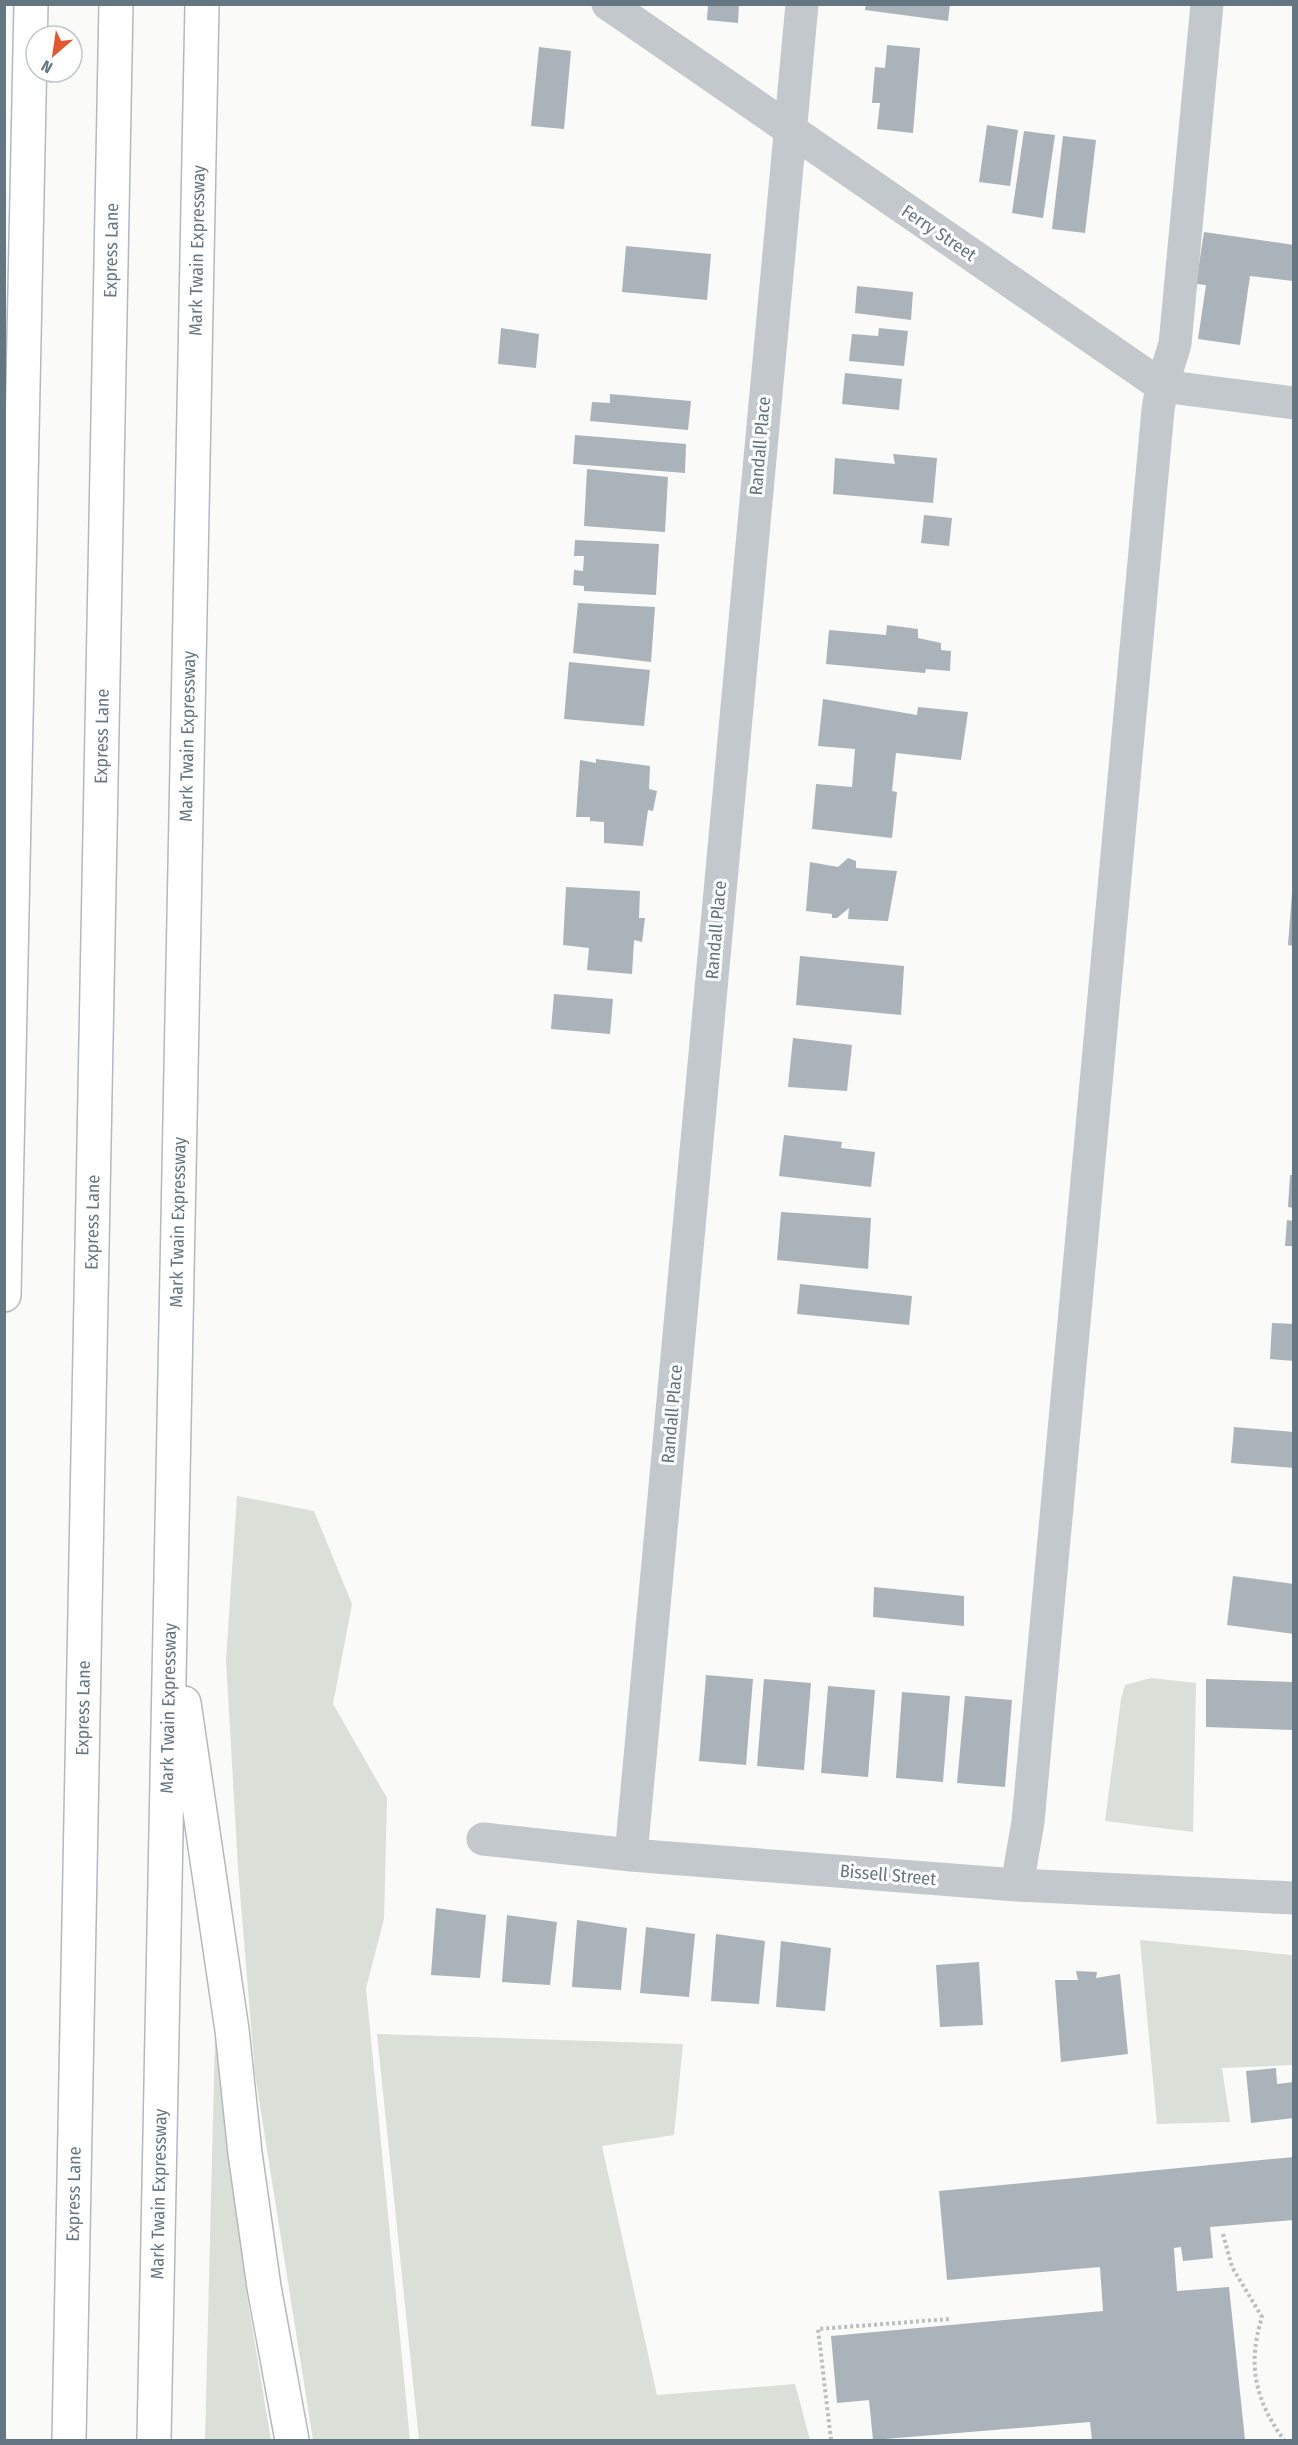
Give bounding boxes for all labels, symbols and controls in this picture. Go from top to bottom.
north arrow [24,24,84,84]
text: N [38,56,56,77]
street label: Mark Twain Expressway [184,165,210,336]
street label: Ferry Street [898,200,981,266]
street label: Express Lane [99,203,123,298]
street label: Randall Place [745,396,775,496]
street label: Mark Twain Expressway [175,651,200,822]
street label: Express Lane [90,688,114,784]
street label: Randall Place [701,880,731,980]
street label: Mark Twain Expressway [165,1137,191,1308]
street label: Express Lane [81,1174,104,1270]
street label: Randall Place [657,1364,687,1464]
street label: Mark Twain Expressway [156,1623,181,1794]
street label: Express Lane [71,1660,95,1756]
street label: Bissell Street [839,1860,937,1890]
street label: Mark Twain Expressway [146,2108,172,2280]
street label: Express Lane [62,2146,86,2242]

